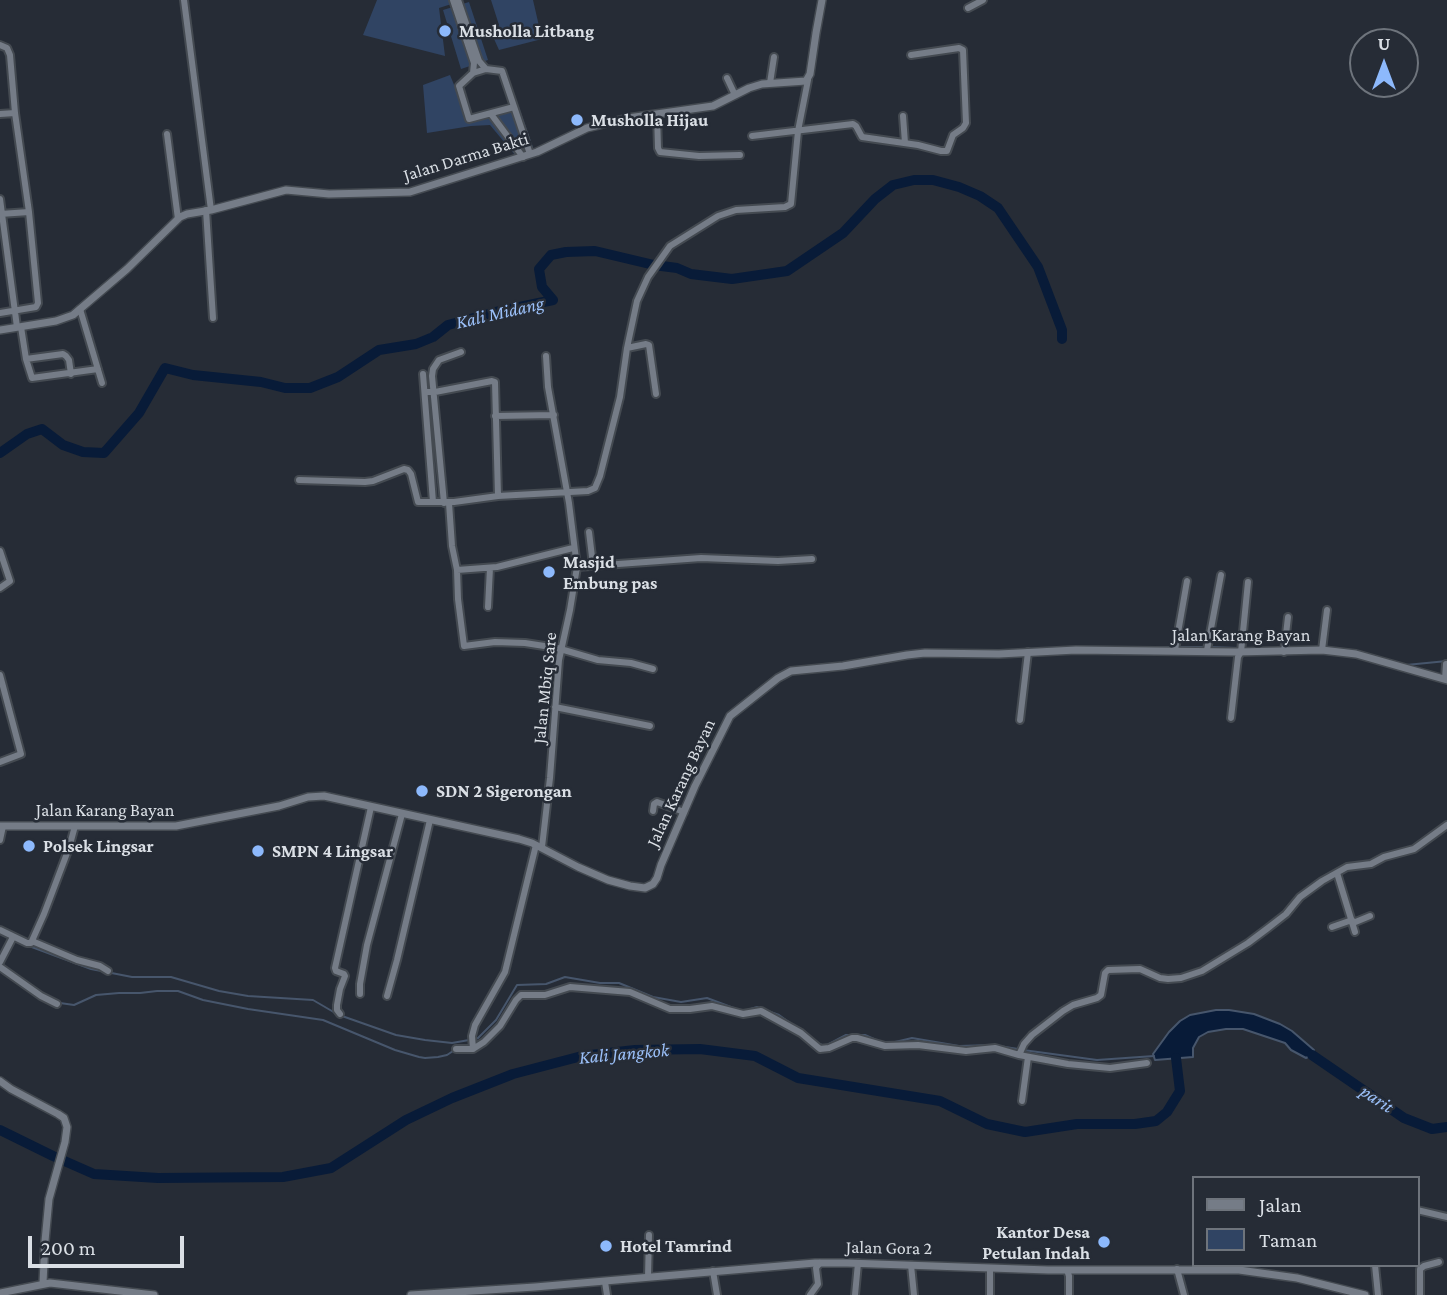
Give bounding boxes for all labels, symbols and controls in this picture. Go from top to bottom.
place label: Musholla Litbang [459,20,594,42]
marker: Musholla Litbang [437,23,453,39]
north arrow [1349,28,1419,98]
text: U [1377,33,1391,54]
place label: Musholla Hijau [591,109,708,131]
marker: Musholla Hijau [569,112,585,128]
street label: Jalan Darma Bakti [401,128,531,186]
water label: Kali Midang [454,292,546,334]
place label: Masjid Embung pas [563,551,657,594]
marker: Masjid Embung pas [541,564,557,580]
street label: Jalan Karang Bayan [1172,624,1310,646]
street label: Jalan Mbiq Sare [528,631,562,745]
street label: Jalan Karang Bayan [642,716,720,850]
place label: SDN 2 Sigerongan [436,780,572,802]
marker: SDN 2 Sigerongan [414,783,430,799]
street label: Jalan Karang Bayan [36,799,174,821]
place label: Polsek Lingsar [43,835,154,857]
marker: Polsek Lingsar [21,838,37,854]
place label: SMPN 4 Lingsar [272,840,393,862]
marker: SMPN 4 Lingsar [250,843,266,859]
water label: Kali Jangkok [578,1039,670,1069]
water label: parit [1356,1080,1398,1118]
legend [1192,1176,1419,1267]
text: Jalan [1259,1193,1301,1217]
place label: Kantor Desa Petulan Indah [982,1221,1090,1264]
scale bar [32,1222,187,1266]
text: Taman [1259,1228,1317,1252]
marker: Kantor Desa Petulan Indah [1096,1234,1112,1250]
place label: Hotel Tamrind [620,1235,732,1257]
text: 200 m [41,1236,96,1260]
street label: Jalan Gora 2 [846,1236,932,1260]
marker: Hotel Tamrind [598,1238,614,1254]

